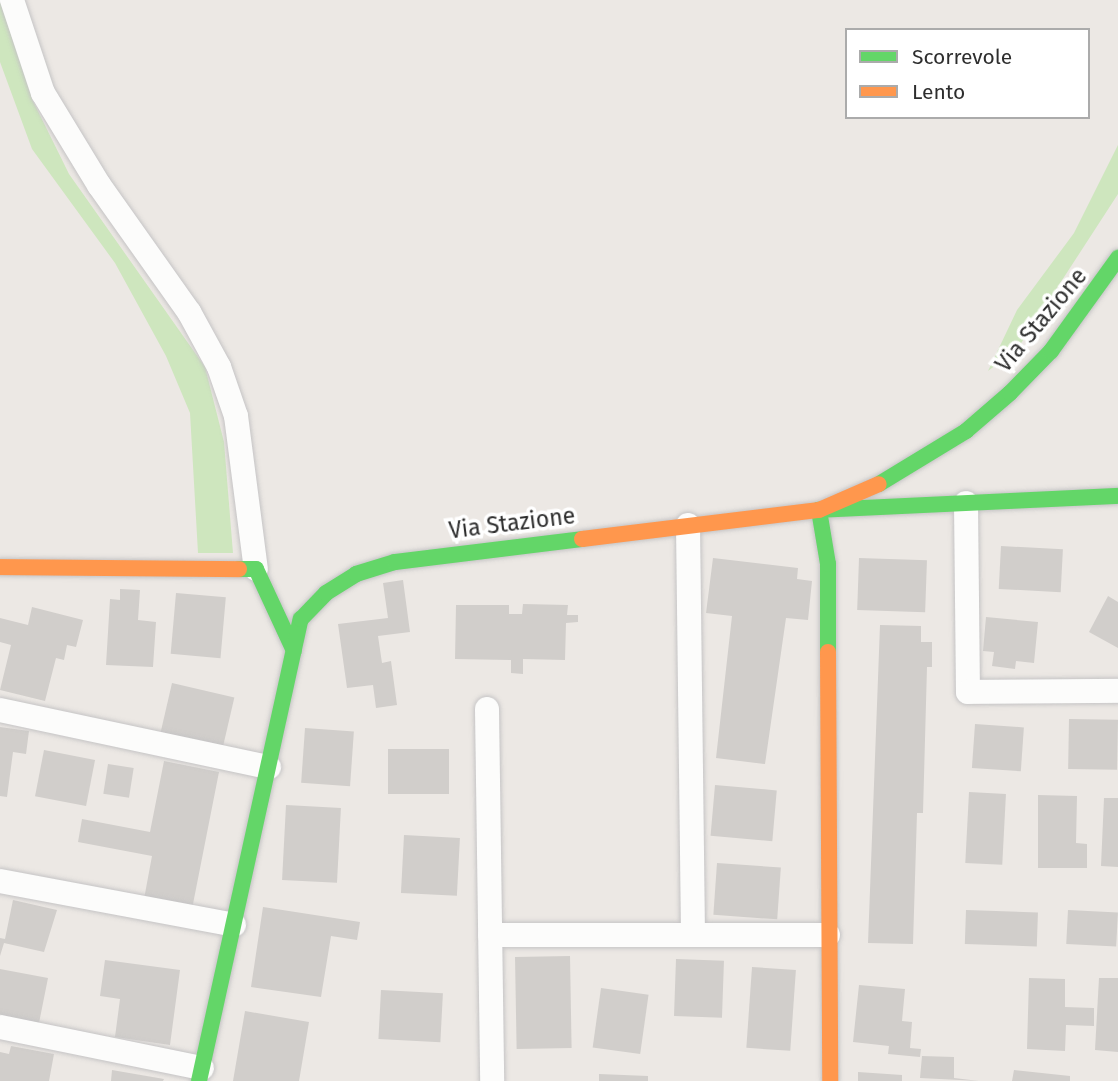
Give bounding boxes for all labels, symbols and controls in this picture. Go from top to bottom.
legend [845,28,1090,119]
text: Scorrevole [912,44,1012,70]
text: Lento [912,79,965,105]
street label: Via Stazione [990,262,1092,378]
street label: Via Stazione [447,502,577,544]

